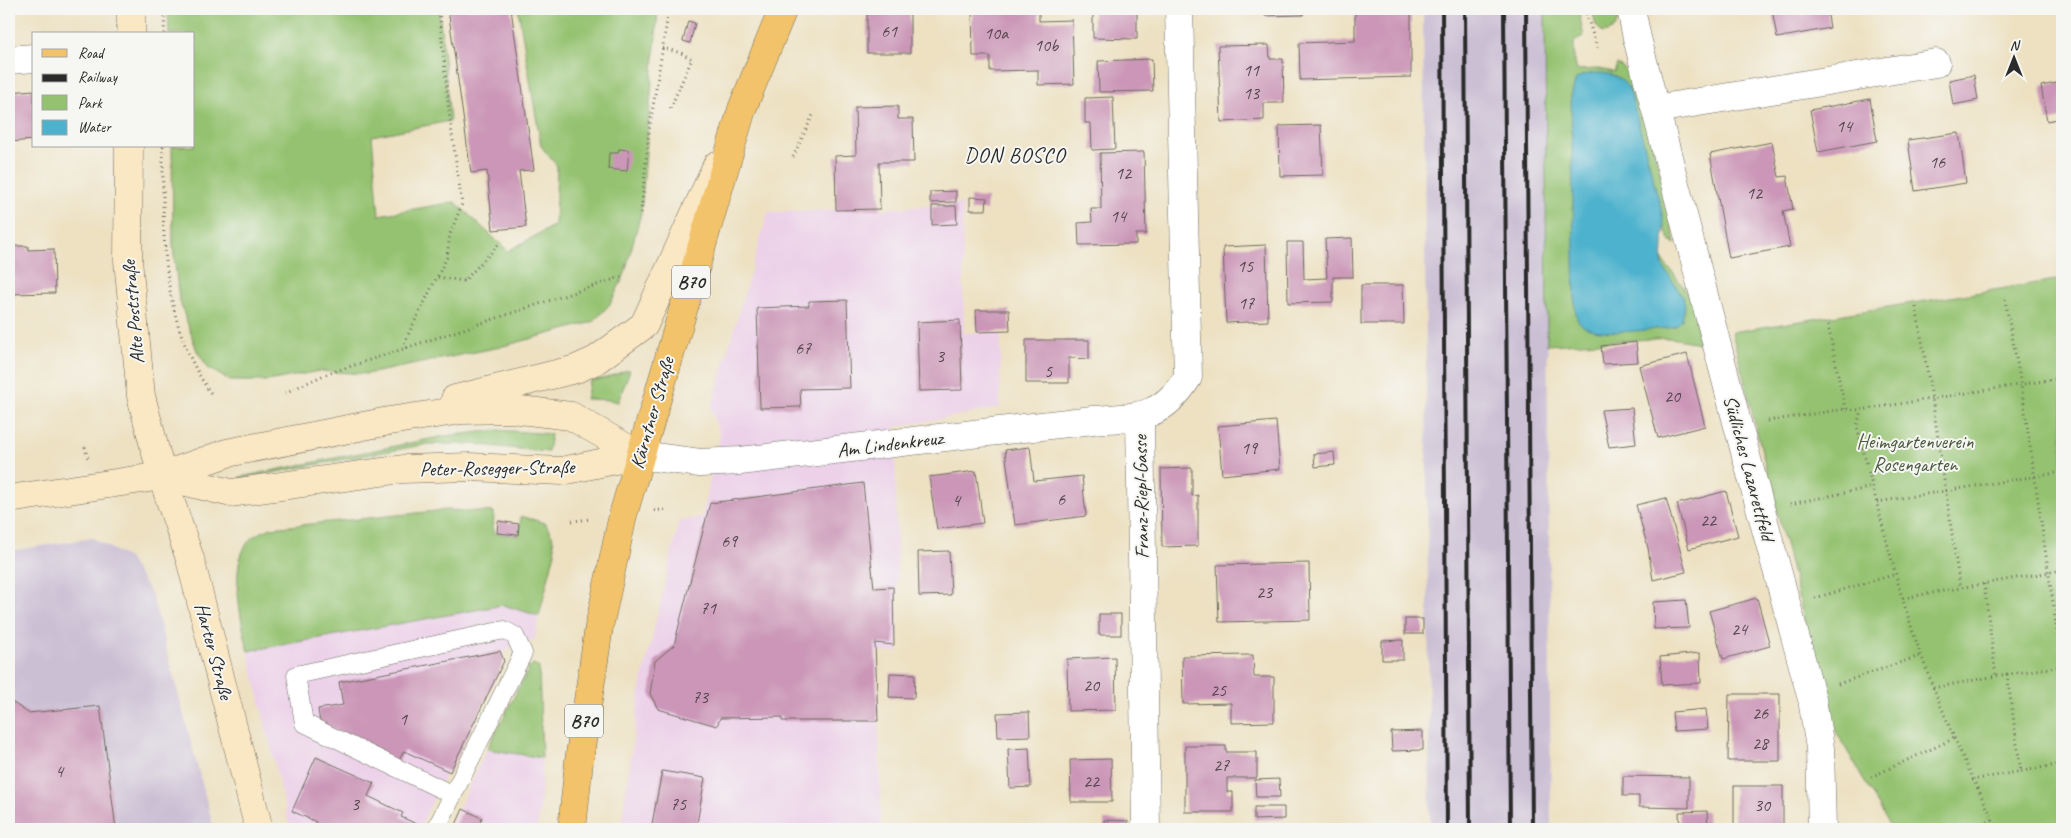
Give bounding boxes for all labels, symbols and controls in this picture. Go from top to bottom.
house number: 61 [881,20,898,42]
house number: 10a [984,22,1009,44]
legend [32,32,195,148]
north arrow [1988,32,2038,82]
house number: 10b [1034,34,1059,56]
text: N [2010,37,2021,54]
text: Road [78,44,105,63]
house number: 11 [1243,59,1260,81]
text: Railway [78,68,119,87]
house number: 13 [1243,82,1261,104]
text: Park [78,94,103,113]
house number: 14 [1836,115,1854,137]
text: Water [78,118,112,137]
district label: DON BOSCO [965,142,1067,168]
house number: 16 [1929,151,1946,173]
house number: 12 [1115,162,1133,184]
house number: 12 [1746,182,1764,204]
house number: 14 [1110,205,1128,227]
house number: 15 [1237,255,1254,277]
street label: Alte Poststraße [116,258,150,365]
road number: B70 [672,266,710,298]
house number: 17 [1238,292,1255,314]
house number: 67 [795,337,812,359]
house number: 3 [936,345,946,367]
street label: Kärntner Straße [624,353,680,472]
house number: 5 [1044,360,1053,382]
house number: 20 [1664,385,1682,407]
street label: Südliches Lazarettfeld [1718,393,1781,546]
street label: Am Lindenkreuz [836,425,947,463]
park label: Heimgartenverein Rosengarten [1857,429,1974,477]
street label: Franz-Riepl-Gasse [1127,433,1155,559]
house number: 19 [1241,437,1259,459]
street label: Peter-Rosegger-Straße [419,454,576,482]
house number: 6 [1057,488,1066,510]
house number: 4 [952,489,962,511]
house number: 22 [1700,509,1718,531]
house number: 69 [721,530,739,552]
house number: 23 [1256,581,1274,603]
house number: 71 [700,597,717,619]
street label: Harter Straße [189,600,239,703]
house number: 24 [1731,618,1749,640]
house number: 20 [1083,674,1101,696]
house number: 25 [1210,679,1227,701]
house number: 73 [692,686,710,708]
house number: 26 [1752,702,1769,724]
road number: B70 [565,704,603,738]
house number: 1 [399,708,408,730]
house number: 28 [1752,732,1770,754]
house number: 27 [1213,754,1230,776]
house number: 4 [55,760,65,782]
house number: 22 [1083,770,1101,792]
house number: 3 [351,793,361,815]
house number: 75 [670,793,687,815]
house number: 30 [1754,794,1772,816]

